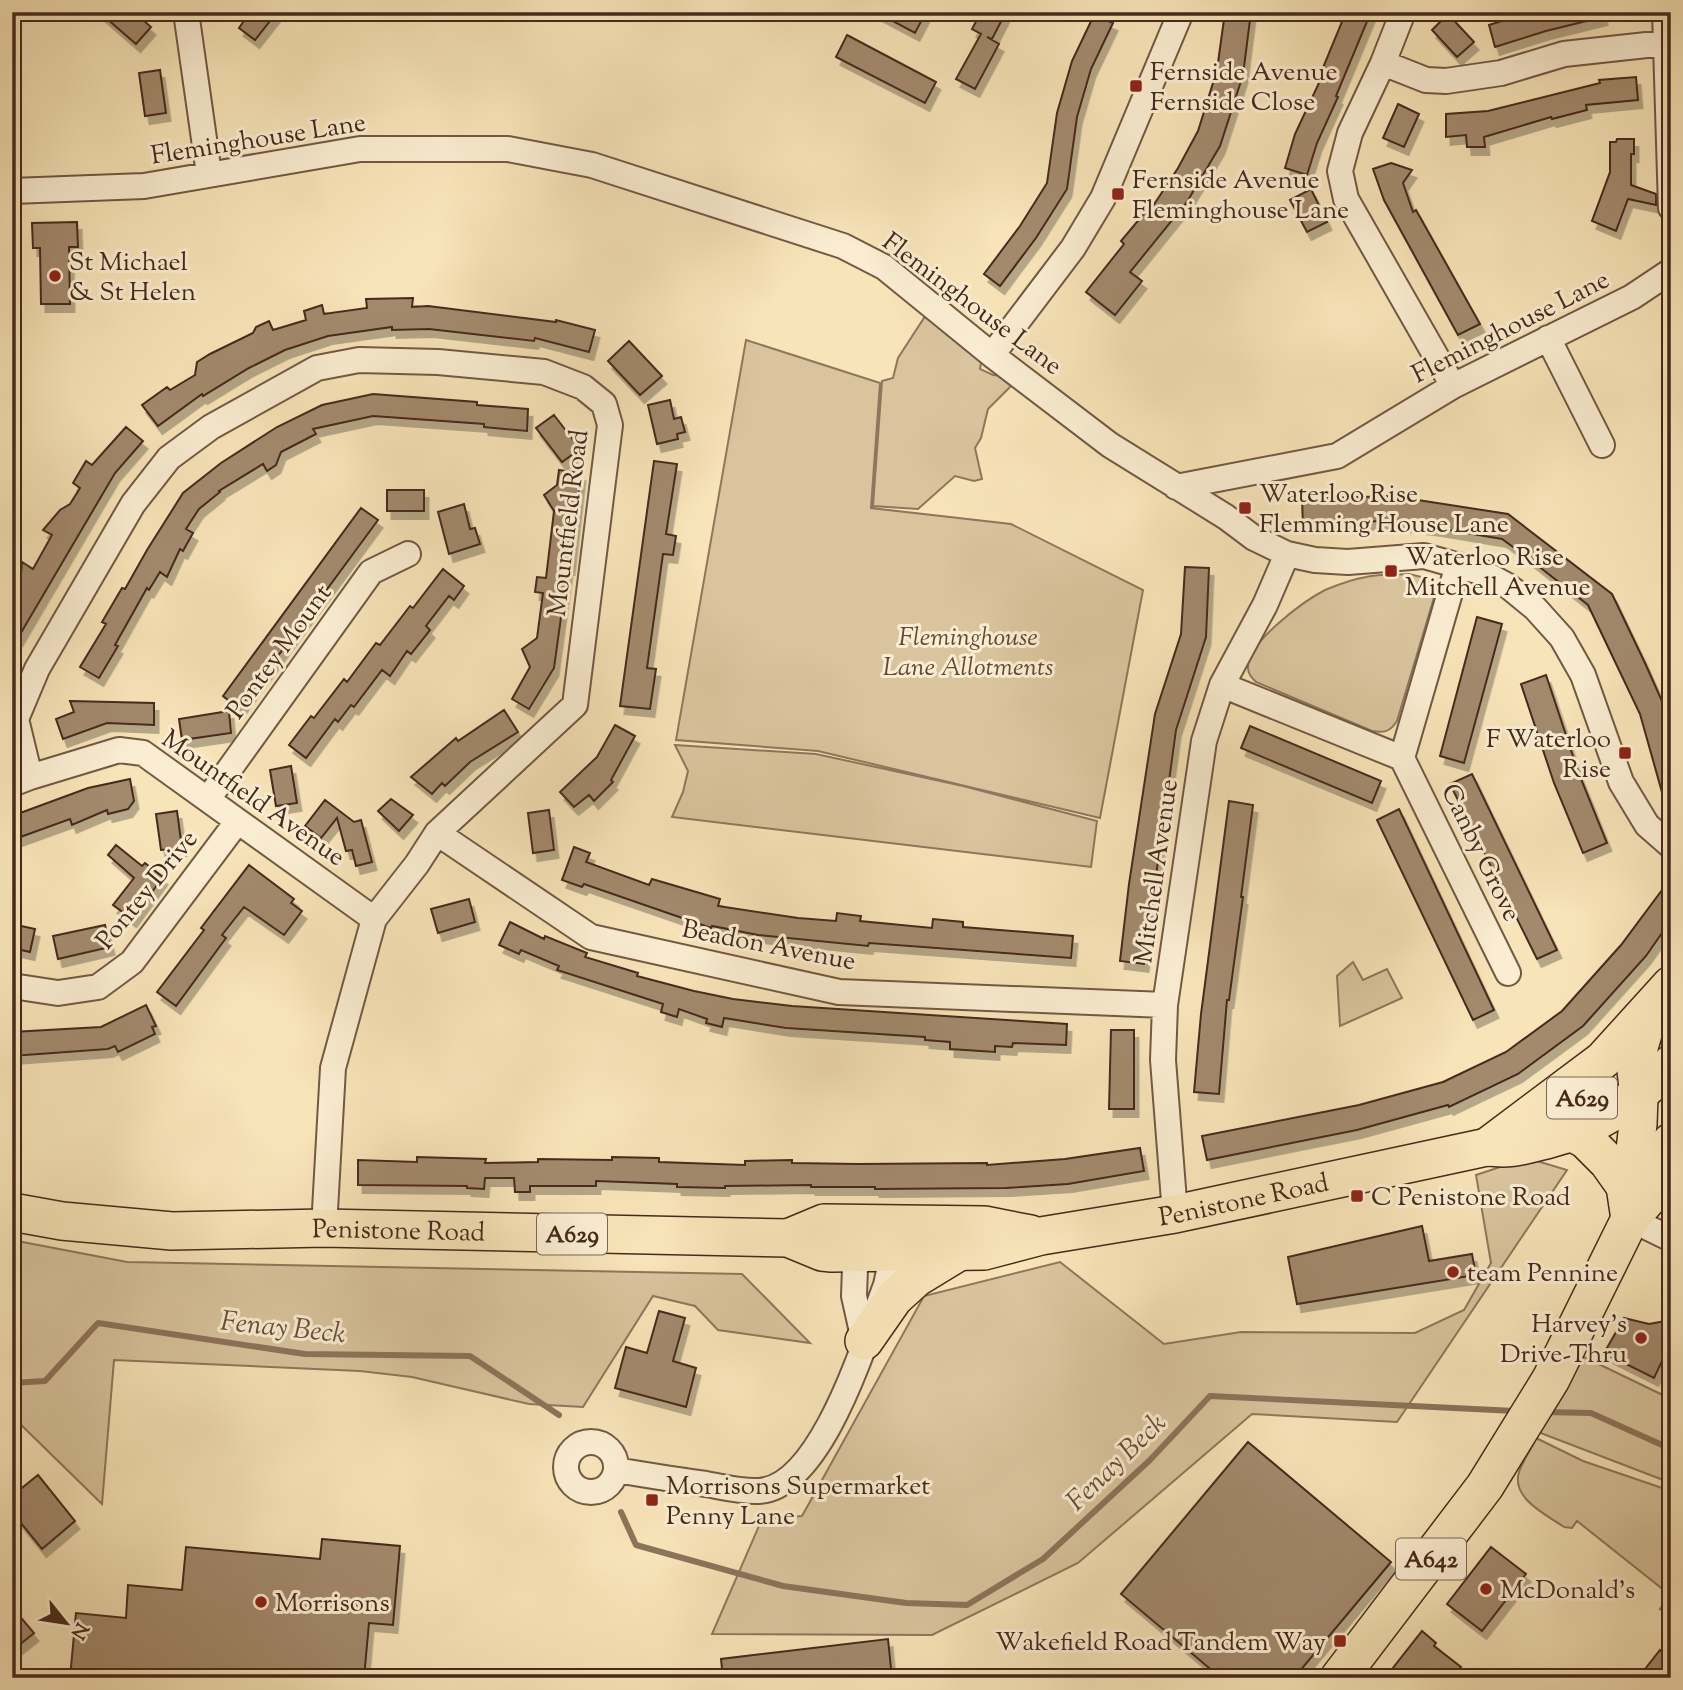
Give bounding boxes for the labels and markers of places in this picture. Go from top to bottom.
place label: Fernside Avenue Fernside Close [1150,55,1338,122]
marker: Fernside Avenue Fernside Close [1128,78,1144,94]
place label: Fernside Avenue Fleminghouse Lane [1132,163,1349,230]
marker: Fernside Avenue Fleminghouse Lane [1110,186,1126,202]
place label: St Michael & St Helen [69,245,196,312]
marker: St Michael & St Helen [47,268,63,284]
place label: Waterloo Rise Flemming House Lane [1259,477,1509,544]
marker: Waterloo Rise Flemming House Lane [1237,500,1253,516]
place label: Waterloo Rise Mitchell Avenue [1405,540,1591,607]
marker: Waterloo Rise Mitchell Avenue [1383,563,1399,579]
place label: F Waterloo Rise [1486,722,1611,789]
marker: F Waterloo Rise [1617,745,1633,761]
place label: C Penistone Road [1371,1180,1571,1217]
marker: C Penistone Road [1349,1188,1365,1204]
place label: team Pennine [1467,1256,1618,1293]
marker: team Pennine [1445,1264,1461,1280]
place label: Harvey's Drive-Thru [1500,1307,1627,1374]
marker: Harvey's Drive-Thru [1633,1330,1649,1346]
place label: Morrisons Supermarket Penny Lane [666,1469,930,1536]
marker: Morrisons Supermarket Penny Lane [644,1492,660,1508]
place label: McDonald's [1500,1573,1635,1610]
marker: McDonald's [1478,1581,1494,1597]
place label: Morrisons [275,1586,390,1623]
marker: Morrisons [253,1594,269,1610]
place label: Wakefield Road Tandem Way [995,1625,1326,1662]
marker: Wakefield Road Tandem Way [1332,1633,1348,1649]

